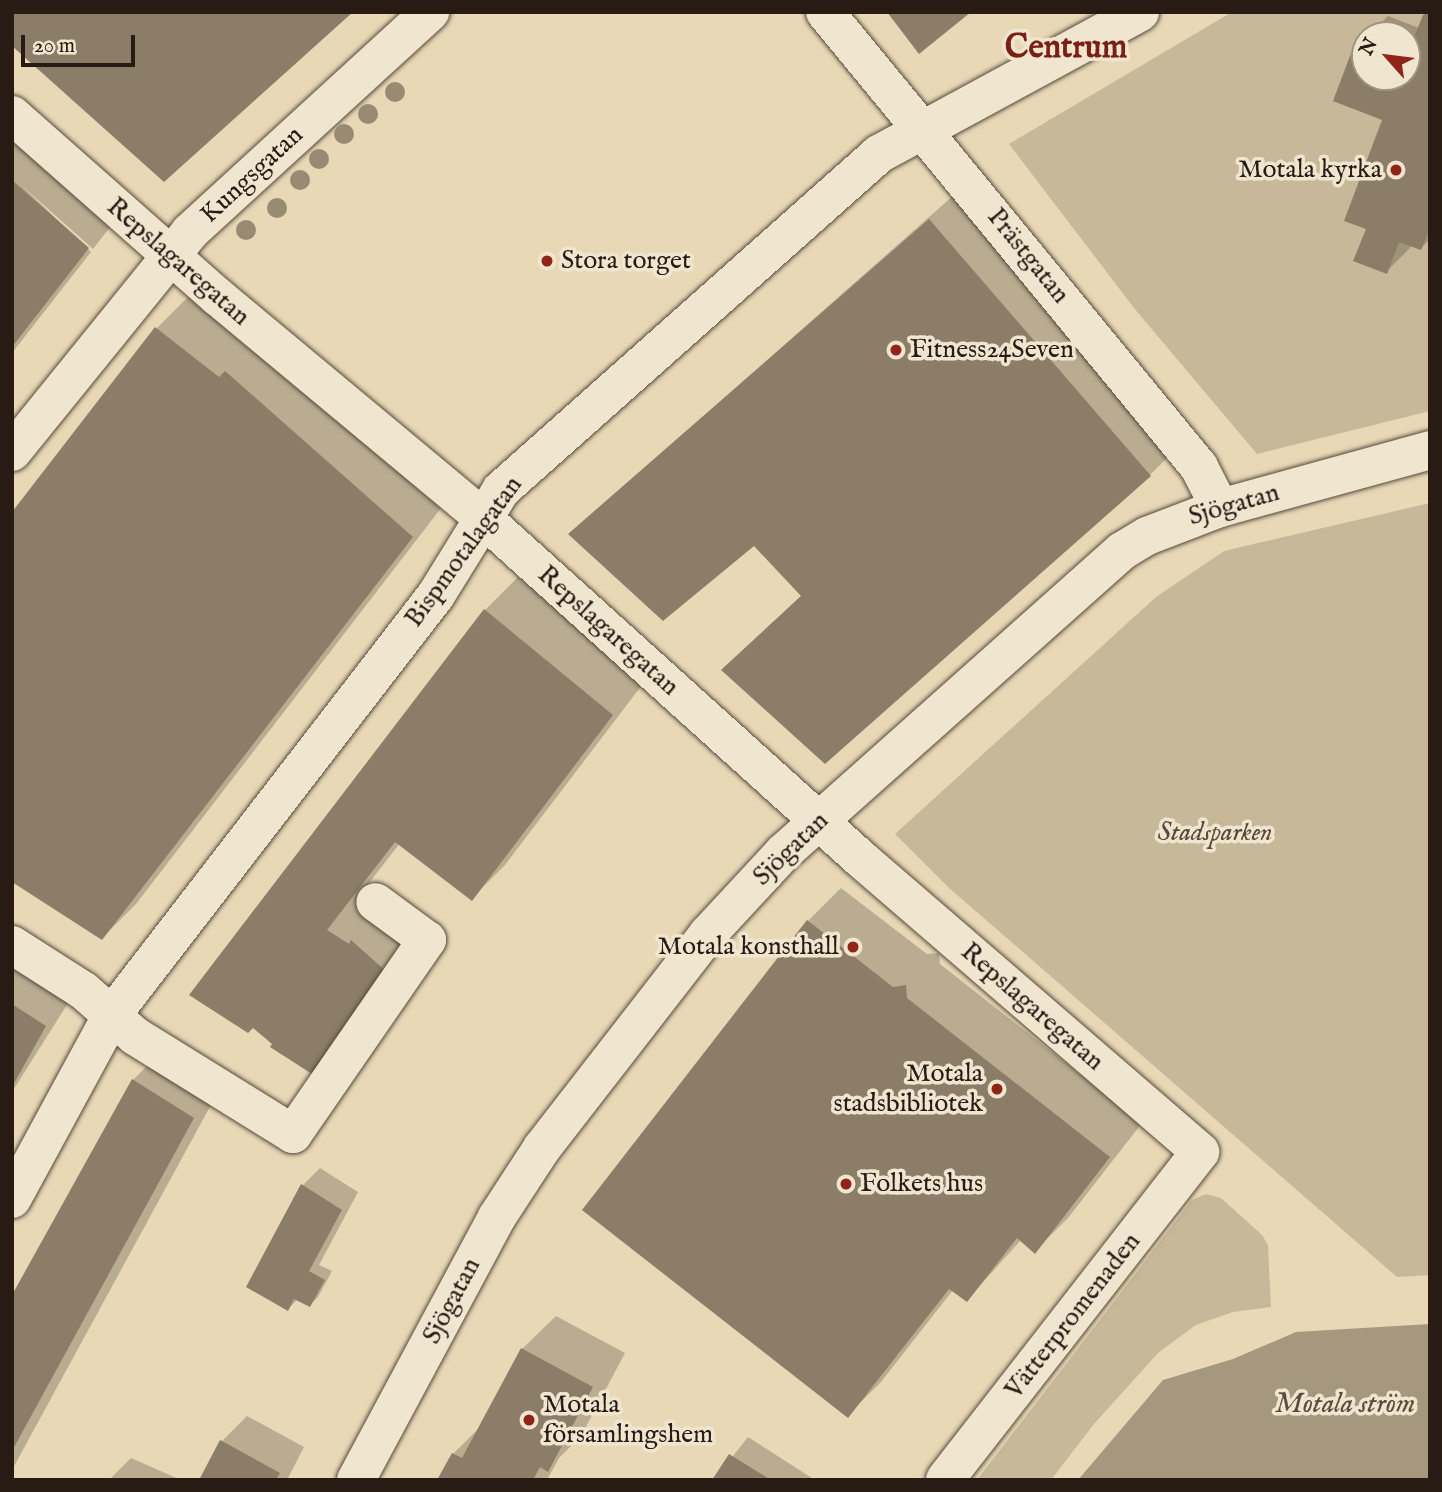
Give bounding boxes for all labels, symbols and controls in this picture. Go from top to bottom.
scale bar [24,21,138,65]
north arrow [1351,21,1421,91]
district label: Centrum [1005,29,1127,69]
text: 20 m [34,33,75,60]
text: N [1355,34,1384,60]
street label: Kungsgatan [194,120,310,230]
place label: Motala kyrka [1238,154,1382,186]
marker: Motala kyrka [1388,162,1404,178]
street label: Repslagaregatan [100,191,256,333]
street label: Prästgatan [980,202,1076,310]
place label: Stora torget [561,245,691,277]
marker: Stora torget [539,253,555,269]
place label: Fitness24Seven [910,334,1074,366]
marker: Fitness24Seven [888,342,904,358]
street label: Bispmotalagatan [399,470,529,634]
street label: Sjögatan [1185,477,1283,533]
street label: Repslagaregatan [531,559,685,703]
street label: Sjögatan [747,806,835,892]
park label: Stadsparken [1157,817,1273,849]
place label: Motala konsthall [658,931,839,963]
street label: Repslagaregatan [954,936,1110,1078]
marker: Motala konsthall [845,939,861,955]
place label: Motala stadsbibliotek [834,1058,983,1120]
marker: Motala stadsbibliotek [989,1081,1005,1097]
place label: Folkets hus [860,1168,983,1200]
marker: Folkets hus [838,1176,854,1192]
street label: Vätterpromenaden [999,1227,1147,1405]
street label: Sjögatan [416,1253,488,1349]
water label: Motala ström [1275,1388,1415,1422]
place label: Motala församlingshem [543,1389,713,1450]
marker: Motala församlingshem [521,1412,537,1428]

